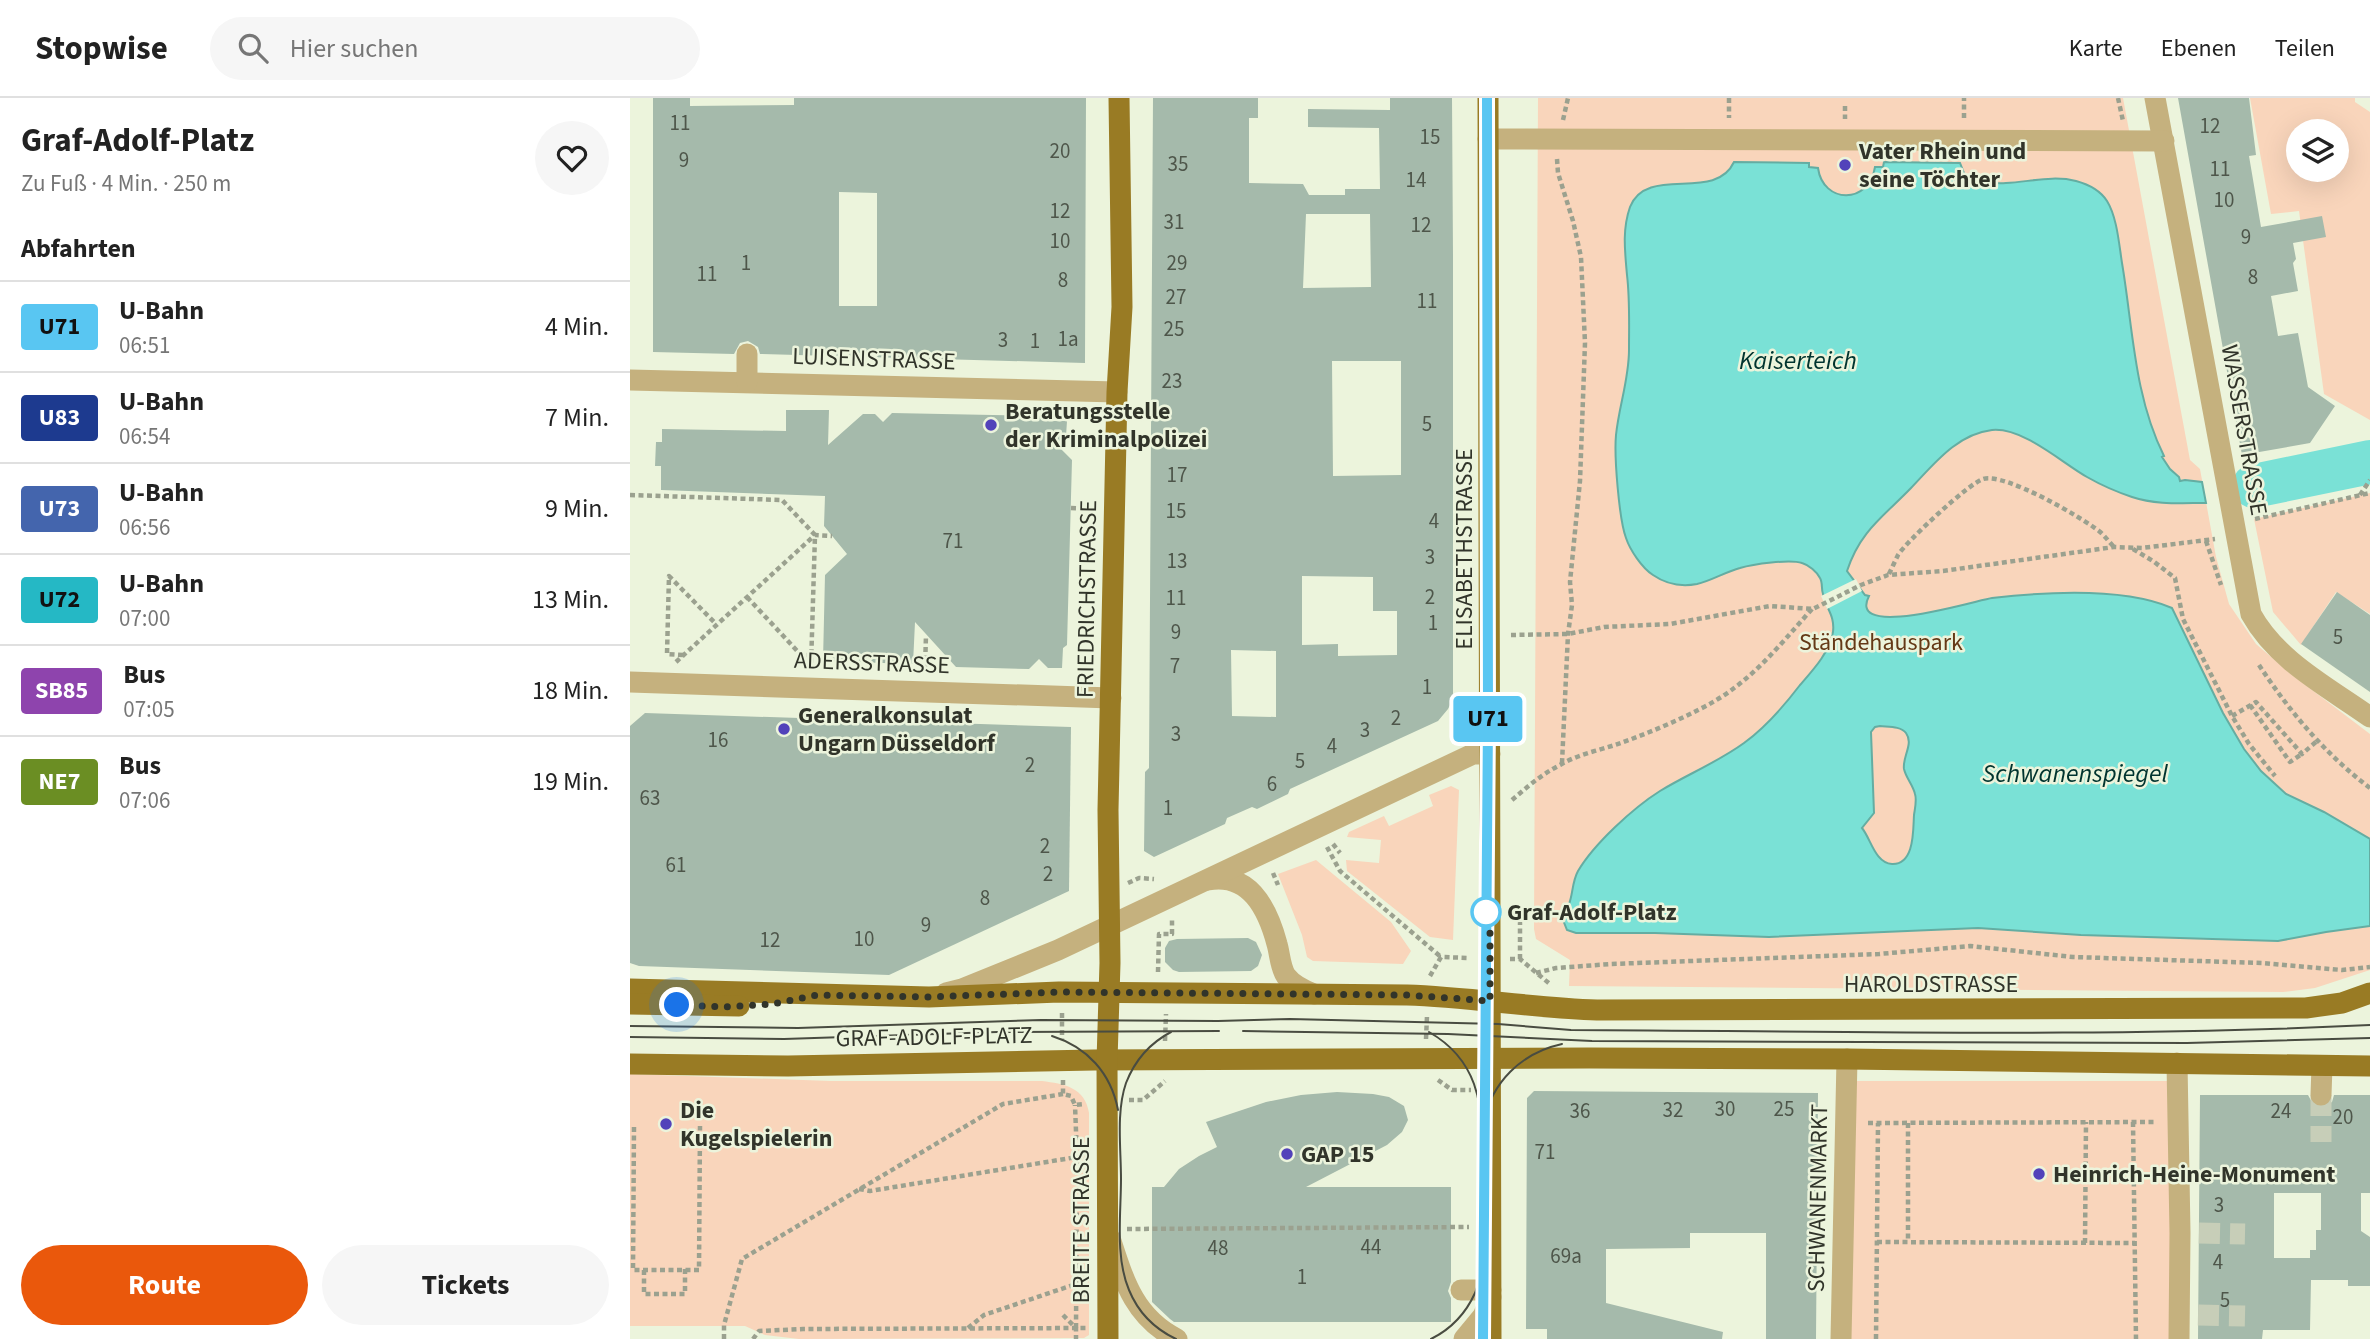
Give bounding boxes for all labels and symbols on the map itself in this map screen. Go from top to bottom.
house number: 11 [670,108,690,138]
house number: 12 [2200,111,2220,141]
house number: 15 [1420,122,1440,152]
place label: Vater Rhein und seine Töchter [1858,134,2026,197]
house number: 20 [1050,136,1070,166]
house number: 9 [679,145,689,175]
house number: 35 [1168,149,1188,179]
house number: 11 [2210,154,2230,184]
marker: Vater Rhein und seine Töchter [1837,157,1853,173]
house number: 14 [1406,165,1426,195]
house number: 10 [2214,185,2234,215]
house number: 12 [1050,196,1070,226]
house number: 31 [1164,207,1184,237]
house number: 12 [1411,210,1431,240]
house number: 9 [2241,222,2251,252]
house number: 10 [1050,226,1070,256]
house number: 1 [741,248,751,278]
house number: 29 [1167,248,1187,278]
house number: 11 [697,259,717,289]
house number: 8 [2248,262,2258,292]
house number: 8 [1058,265,1068,295]
house number: 27 [1166,282,1186,312]
house number: 11 [1417,286,1437,316]
house number: 25 [1164,314,1184,344]
house number: 1a [1057,324,1079,354]
house number: 3 [998,325,1008,355]
house number: 1 [1030,326,1040,356]
street label: LUISENSTRASSE [792,339,956,379]
water label: Kaiserteich [1739,342,1857,379]
street label: WASSERSTRASSE [2212,342,2276,518]
house number: 23 [1162,366,1182,396]
place label: Beratungsstelle der Kriminalpolizei [1005,394,1207,457]
house number: 5 [1422,409,1432,439]
marker: Beratungsstelle der Kriminalpolizei [983,417,999,433]
street label: ELISABETHSTRASSE [1447,448,1482,650]
house number: 17 [1167,460,1187,490]
house number: 15 [1166,496,1186,526]
street label: FRIEDRICHSTRASSE [1068,500,1106,698]
house number: 4 [1429,506,1439,536]
house number: 71 [943,526,963,556]
house number: 3 [1425,542,1435,572]
house number: 13 [1167,546,1187,576]
house number: 2 [1425,582,1435,612]
house number: 11 [1166,583,1186,613]
house number: 1 [1428,608,1438,638]
house number: 9 [1171,617,1181,647]
house number: 5 [2333,622,2343,652]
park label: Ständehauspark [1799,625,1963,660]
street label: ADERSSTRASSE [793,643,951,683]
house number: 7 [1170,651,1180,681]
house number: 1 [1422,672,1432,702]
line badge: U71 [1448,696,1528,742]
place label: Generalkonsulat Ungarn Düsseldorf [798,698,996,761]
house number: 2 [1391,703,1401,733]
house number: 3 [1360,715,1370,745]
house number: 3 [1171,719,1181,749]
marker: Generalkonsulat Ungarn Düsseldorf [776,721,792,737]
house number: 16 [708,725,728,755]
house number: 4 [1327,731,1337,761]
house number: 5 [1295,746,1305,776]
house number: 2 [1025,750,1035,780]
water label: Schwanenspiegel [1982,755,2168,792]
house number: 6 [1267,769,1277,799]
house number: 63 [640,783,660,813]
house number: 1 [1163,793,1173,823]
house number: 2 [1040,831,1050,861]
house number: 61 [666,850,686,880]
house number: 2 [1043,859,1053,889]
house number: 8 [980,883,990,913]
place label: Graf-Adolf-Platz [1507,895,1677,930]
marker: Graf-Adolf-Platz [1471,897,1501,927]
house number: 9 [921,910,931,940]
house number: 10 [854,924,874,954]
house number: 12 [760,925,780,955]
street label: HAROLDSTRASSE [1844,967,2018,1002]
your location [659,987,694,1022]
street label: GRAF-ADOLF-PLATZ [835,1018,1033,1056]
place label: Die Kugelspielerin [680,1093,832,1156]
house number: 30 [1715,1094,1735,1124]
house number: 25 [1774,1094,1794,1124]
house number: 32 [1663,1095,1683,1125]
house number: 36 [1570,1096,1590,1126]
house number: 24 [2271,1096,2291,1126]
house number: 20 [2333,1102,2353,1132]
street label: SCHWANENMARKT [1799,1103,1837,1292]
marker: Die Kugelspielerin [658,1116,674,1132]
street label: BREITE STRASSE [1064,1137,1099,1303]
place label: GAP 15 [1301,1137,1374,1172]
house number: 71 [1535,1137,1555,1167]
marker: GAP 15 [1279,1146,1295,1162]
place label: Heinrich-Heine-Monument [2053,1157,2336,1192]
marker: Heinrich-Heine-Monument [2031,1166,2047,1182]
house number: 3 [2214,1190,2224,1220]
house number: 44 [1361,1232,1381,1262]
house number: 48 [1208,1233,1228,1263]
house number: 69a [1550,1241,1582,1271]
house number: 4 [2213,1247,2223,1277]
house number: 1 [1297,1262,1307,1292]
house number: 5 [2220,1285,2230,1315]

